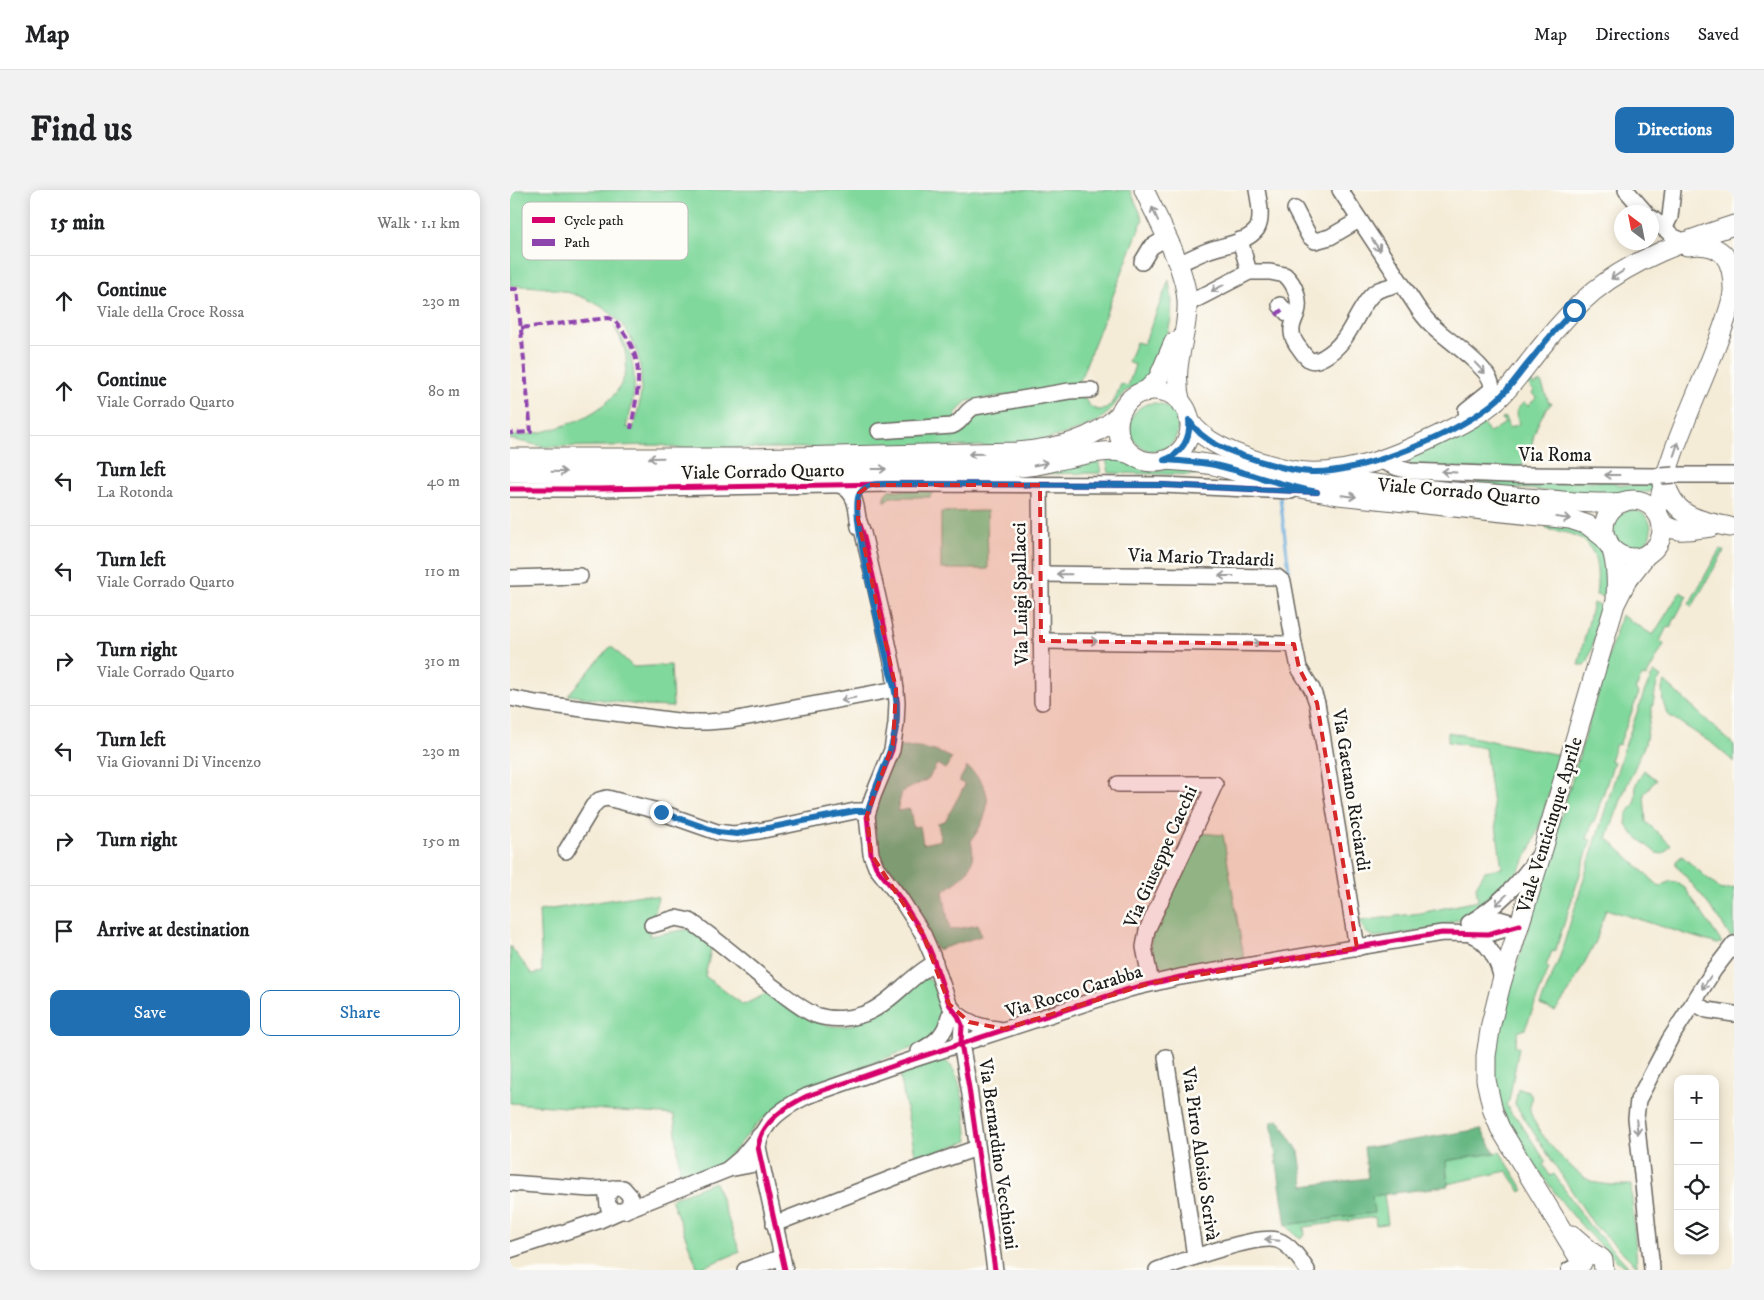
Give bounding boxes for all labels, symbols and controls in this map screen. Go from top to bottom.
text: Map [25,20,69,50]
text: Map [1534,24,1567,46]
text: Directions [1595,24,1670,46]
text: Saved [1698,24,1739,46]
button: Directions [1615,107,1734,153]
text: Find us [30,108,132,152]
legend [522,202,688,260]
north arrow [1614,205,1659,250]
one-way arrow [1150,207,1160,222]
text: 15 min [50,210,105,236]
text: Cycle path [564,212,624,230]
text: Walk · 1.1 km [377,213,460,233]
text: Path [564,234,591,252]
one-way arrow [1371,238,1381,252]
one-way arrow [1610,270,1624,280]
text: Continue [97,279,167,302]
one-way arrow [1211,283,1226,293]
icon: ahead [50,287,78,315]
text: 230 m [422,291,460,311]
route start [1563,299,1586,322]
text: Viale della Croce Rossa [97,302,244,322]
one-way arrow [1475,362,1486,375]
text: Continue [97,369,167,392]
icon: ahead [50,377,78,405]
text: 80 m [428,381,460,401]
text: Viale Corrado Quarto [97,392,234,412]
one-way arrow [1671,442,1681,458]
street label: Via Roma [1517,444,1592,467]
one-way arrow [969,449,985,458]
one-way arrow [649,453,665,463]
text: Turn left [97,459,166,482]
street label: Viale Corrado Quarto [680,459,845,485]
one-way arrow [1032,459,1048,468]
one-way arrow [870,464,886,474]
icon: left [50,467,78,495]
one-way arrow [550,467,566,477]
one-way arrow [1442,468,1458,477]
one-way arrow [1604,470,1620,480]
text: 40 m [427,471,460,491]
street label: Viale Corrado Quarto [1376,473,1541,511]
text: La Rotonda [97,482,173,502]
one-way arrow [1340,491,1356,501]
one-way arrow [1554,513,1570,523]
street label: Via Luigi Spallacci [1008,522,1034,667]
street label: Via Mario Tradardi [1127,544,1275,572]
text: Turn left [97,549,166,572]
icon: left [50,557,78,585]
text: 110 m [424,561,460,581]
one-way arrow [1056,569,1072,579]
one-way arrow [1219,571,1235,581]
text: Viale Corrado Quarto [97,572,234,592]
one-way arrow [1082,636,1098,646]
one-way arrow [1244,638,1260,648]
text: Turn right [97,639,177,662]
icon: right [50,647,78,675]
text: 310 m [424,651,460,671]
text: Viale Corrado Quarto [97,662,234,682]
one-way arrow [840,694,856,704]
street label: Via Gaetano Ricciardi [1327,706,1375,873]
text: Turn left [97,729,166,752]
street label: Viale Venticinque Aprile [1512,734,1589,917]
icon: left [50,737,78,765]
text: 230 m [422,741,460,761]
text: Via Giovanni Di Vincenzo [97,752,261,772]
street label: Via Giuseppe Cacchi [1119,782,1203,933]
route end [650,801,673,824]
icon: right [50,827,78,855]
text: Turn right [97,829,177,852]
text: 150 m [422,831,460,851]
one-way arrow [1494,894,1507,906]
icon: arrive [50,917,78,945]
text: Arrive at destination [97,919,249,942]
street label: Via Rocco Carabba [1002,960,1145,1024]
one-way arrow [1700,976,1710,990]
button: Save [50,990,250,1036]
button: Share [260,990,460,1036]
street label: Via Bernardino Vecchioni [973,1056,1023,1251]
street label: Via Pirro Aloisio Scrivà [1176,1065,1224,1242]
map controls [1674,1075,1719,1255]
button: + [1674,1075,1719,1120]
one-way arrow [1632,1119,1642,1135]
button: − [1674,1120,1719,1165]
button: locate [1674,1165,1719,1210]
button: layers [1674,1210,1719,1255]
one-way arrow [1264,1236,1280,1245]

